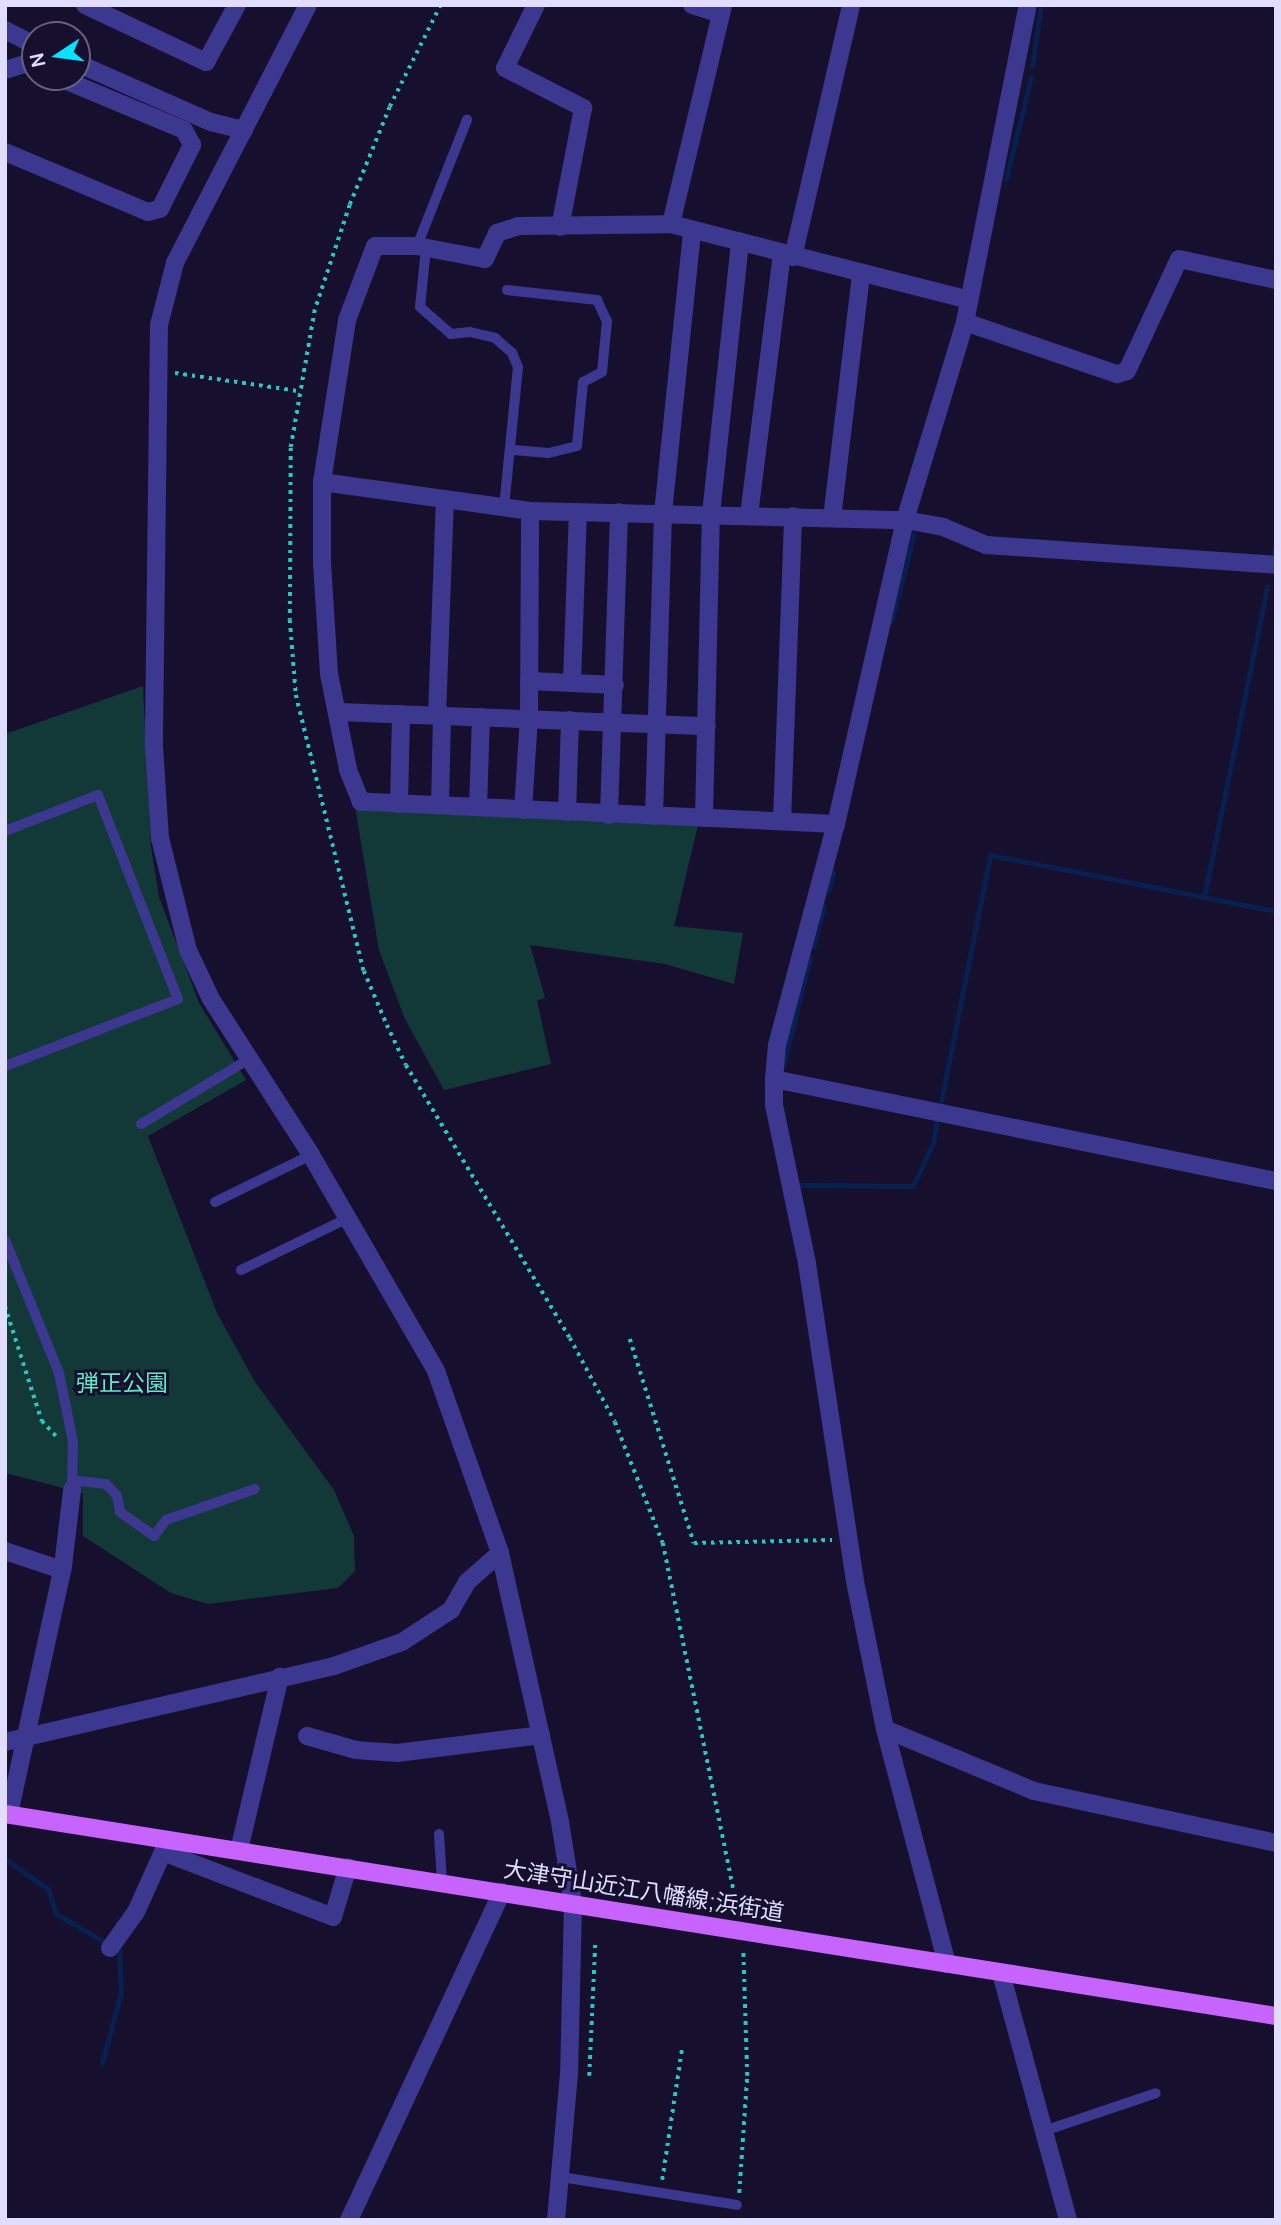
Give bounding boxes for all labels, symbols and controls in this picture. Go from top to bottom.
north arrow [21,21,91,91]
text: N [23,51,52,70]
park label: 弾正公園 [76,1368,168,1396]
street label: 大津守山近江八幡線;浜街道 [502,1854,786,1926]

